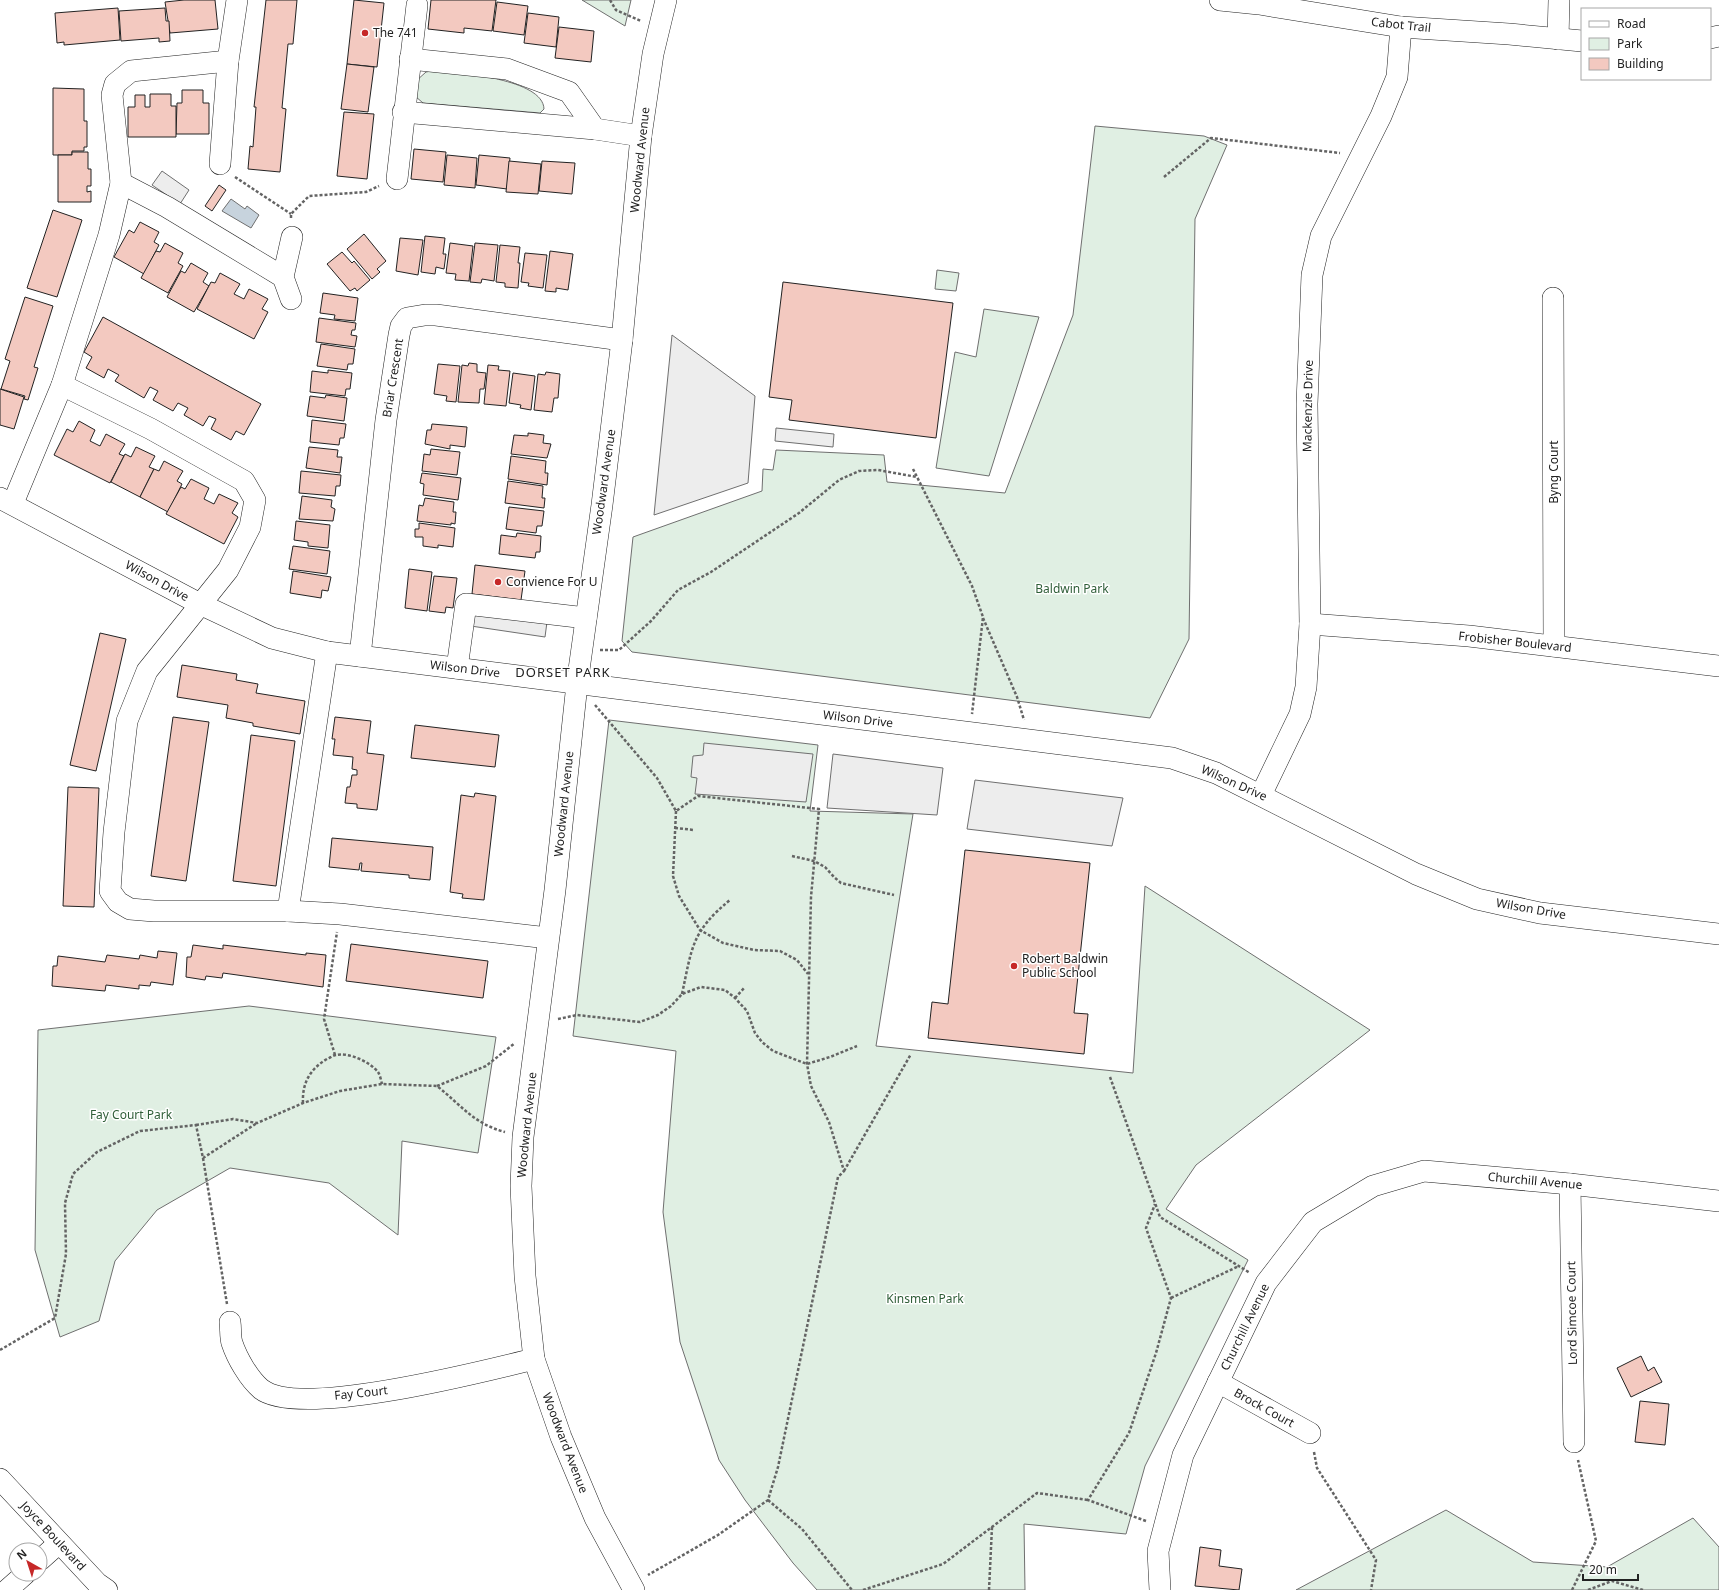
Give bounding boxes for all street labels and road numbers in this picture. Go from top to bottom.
street label: Cabot Trail [1370,13,1432,36]
street label: Woodward Avenue [625,106,654,214]
street label: Briar Crescent [378,337,407,419]
street label: Mackenzie Drive [1298,359,1317,452]
street label: Woodward Avenue [588,428,619,536]
street label: Byng Court [1545,440,1562,504]
street label: Wilson Drive [122,556,192,605]
street label: Frobisher Boulevard [1458,627,1572,656]
street label: Wilson Drive [429,656,501,681]
street label: Wilson Drive [822,706,894,731]
street label: Woodward Avenue [549,750,578,858]
street label: Wilson Drive [1199,760,1270,805]
street label: Wilson Drive [1495,894,1568,923]
street label: Woodward Avenue [512,1071,541,1179]
street label: Churchill Avenue [1487,1168,1583,1193]
street label: Lord Simcoe Court [1562,1260,1581,1365]
street label: Churchill Avenue [1216,1280,1273,1373]
street label: Fay Court [333,1381,389,1404]
street label: Brock Court [1231,1384,1298,1431]
street label: Woodward Avenue [538,1390,593,1496]
street label: Joyce Boulevard [16,1497,90,1574]

